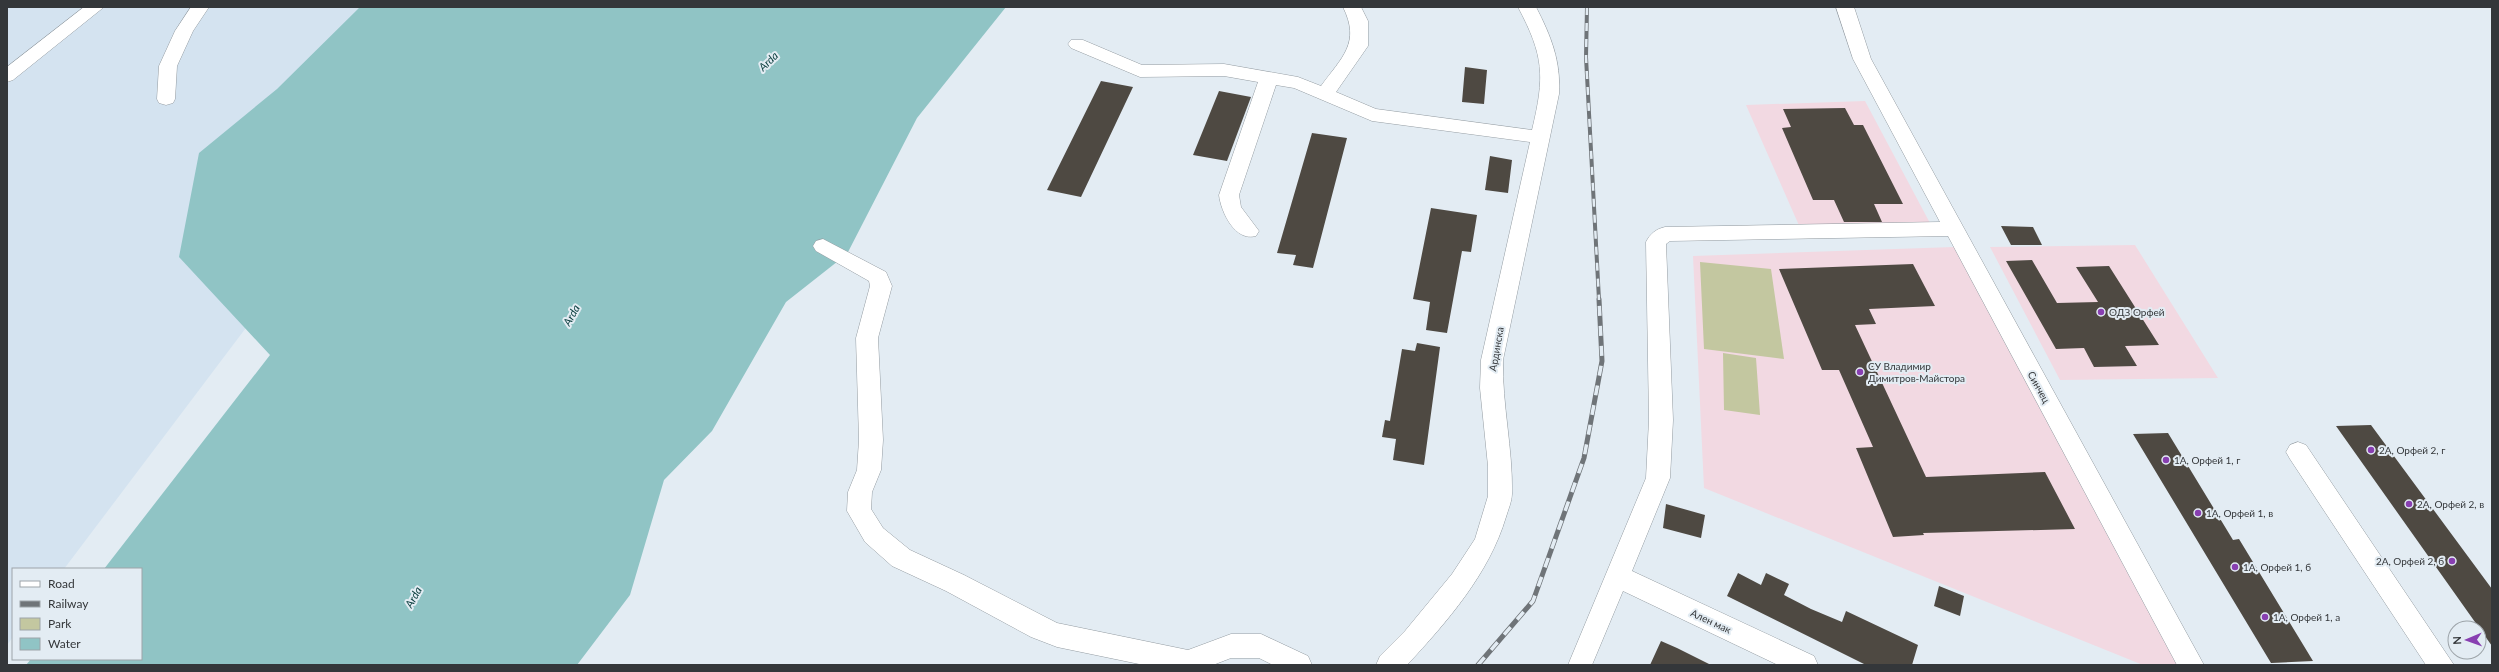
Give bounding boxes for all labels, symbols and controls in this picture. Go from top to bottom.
water label: Arda [755,48,781,74]
water label: Arda [560,302,582,329]
place label: ОДЗ Орфей [2109,306,2165,318]
marker: ОДЗ Орфей [2096,307,2106,317]
street label: Ардинска [1486,326,1506,372]
place label: СУ Владимир Димитров-Майстора [1868,360,1965,384]
marker: СУ Владимир Димитров-Майстора [1855,367,1865,377]
street label: Синчец [2025,369,2053,405]
place label: 2А, Орфей 2, г [2379,444,2445,456]
marker: 2А, Орфей 2, г [2366,445,2376,455]
place label: 1А, Орфей 1, г [2174,454,2240,466]
marker: 1А, Орфей 1, г [2161,455,2171,465]
place label: 2А, Орфей 2, в [2417,498,2484,510]
marker: 2А, Орфей 2, в [2404,499,2414,509]
place label: 1А, Орфей 1, в [2206,507,2273,519]
marker: 1А, Орфей 1, в [2193,508,2203,518]
place label: 2А, Орфей 2, б [2376,555,2444,567]
marker: 2А, Орфей 2, б [2447,556,2457,566]
place label: 1А, Орфей 1, б [2243,561,2311,573]
marker: 1А, Орфей 1, б [2230,562,2240,572]
legend [12,568,142,660]
text: Road [48,576,75,591]
water label: Arda [402,584,424,611]
text: Railway [48,596,89,611]
street label: Ален мак [1689,606,1734,636]
place label: 1А, Орфей 1, а [2273,611,2340,623]
marker: 1А, Орфей 1, а [2260,612,2270,622]
text: Park [48,616,72,631]
north arrow [2447,620,2487,660]
text: Water [48,636,81,651]
text: N [2450,636,2463,645]

